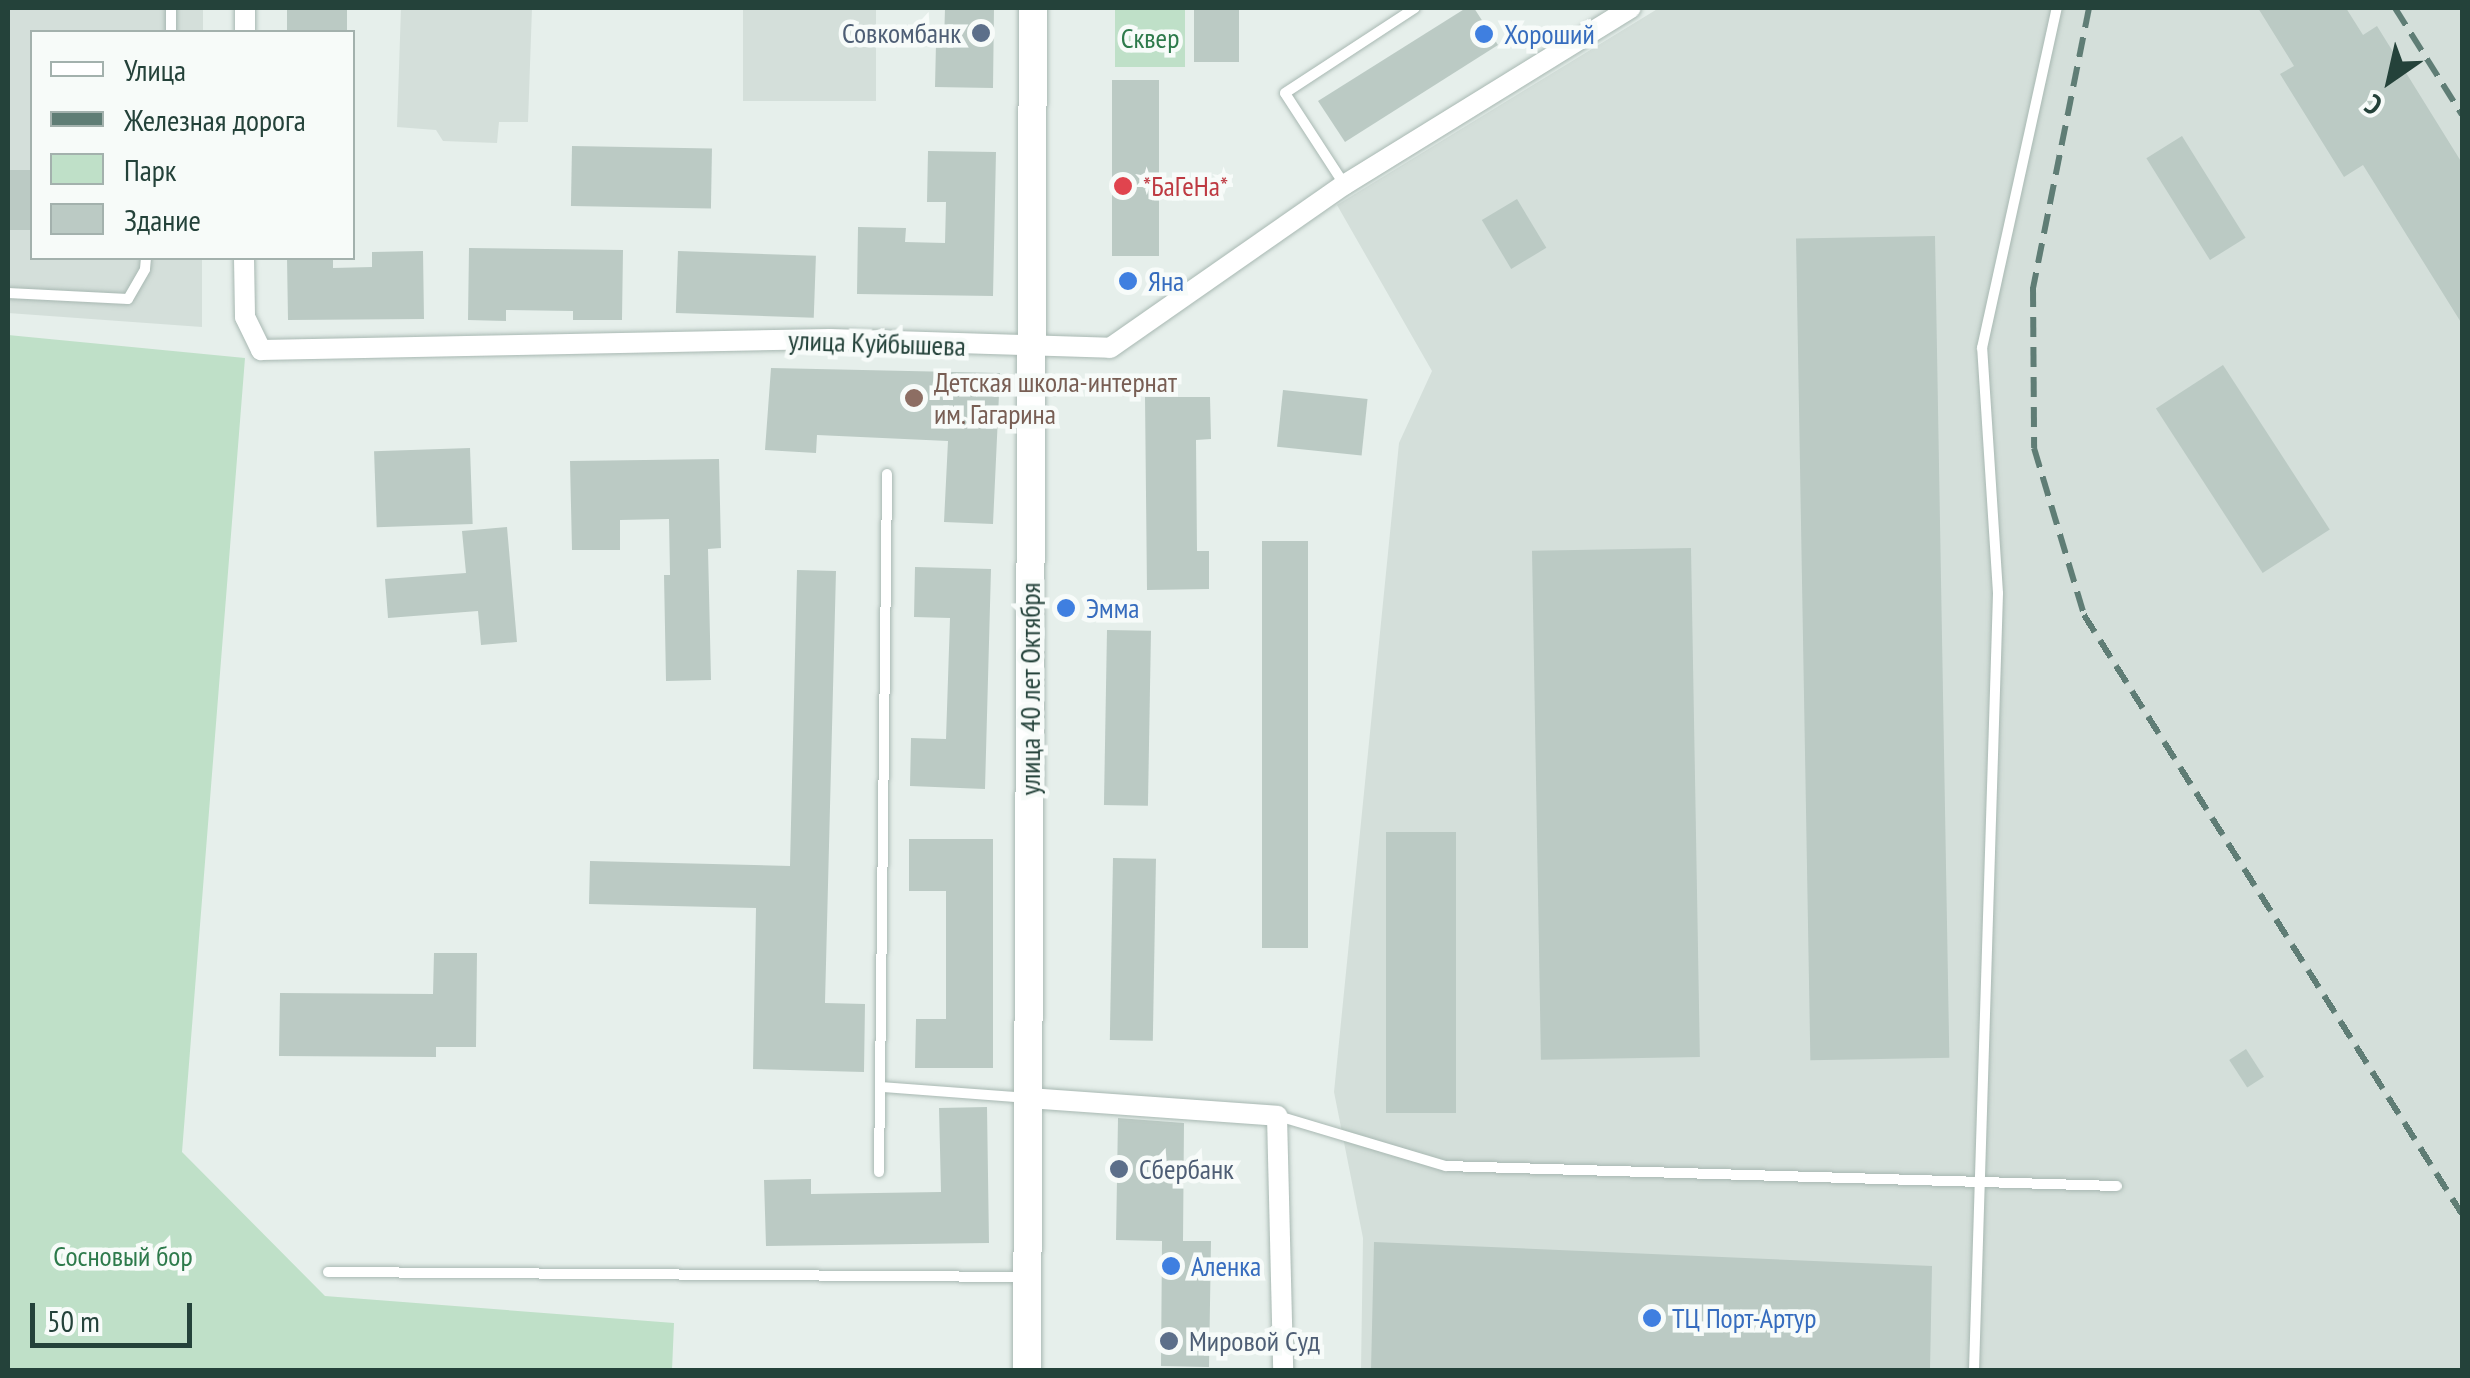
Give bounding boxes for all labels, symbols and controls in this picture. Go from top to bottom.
place label: Совкомбанк [842,16,961,50]
place label: Хороший [1504,17,1595,51]
park label: Сквер [1121,21,1179,55]
marker: Совкомбанк [970,22,992,44]
marker: Хороший [1473,23,1495,45]
legend [30,30,355,260]
north arrow [2340,30,2440,130]
text: Улица [124,50,186,89]
text: С [2357,86,2389,124]
text: Железная дорога [124,100,306,139]
text: Парк [124,150,176,189]
place label: *БаГеНа* [1143,169,1228,203]
marker: *БаГеНа* [1112,175,1134,197]
text: Здание [124,200,201,239]
place label: Яна [1148,264,1184,298]
marker: Яна [1117,270,1139,292]
street label: улица Куйбышева [788,323,966,363]
place label: Детская школа-интернат им. Гагарина [934,365,1177,431]
marker: Детская школа-интернат им. Гагарина [903,387,925,409]
street label: улица 40 лет Октября [1013,582,1047,796]
place label: Эмма [1086,591,1139,625]
marker: Эмма [1055,597,1077,619]
place label: Сбербанк [1139,1152,1234,1186]
marker: Сбербанк [1108,1158,1130,1180]
park label: Сосновый бор [53,1239,193,1273]
place label: Аленка [1191,1249,1261,1283]
marker: Аленка [1160,1255,1182,1277]
scale bar [35,1283,198,1345]
text: 50 m [47,1301,100,1340]
place label: ТЦ Порт-Артур [1672,1301,1816,1335]
marker: ТЦ Порт-Артур [1641,1307,1663,1329]
place label: Мировой Суд [1189,1324,1320,1358]
marker: Мировой Суд [1158,1330,1180,1352]

